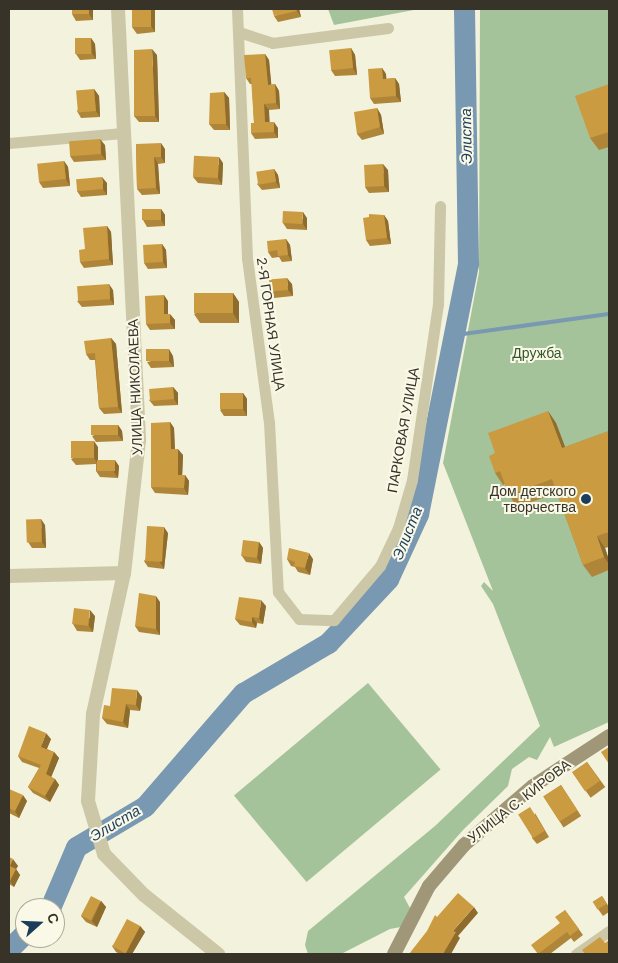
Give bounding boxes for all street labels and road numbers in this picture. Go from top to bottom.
street label: 2-Я ГОРНАЯ УЛИЦА [253,256,289,392]
street label: УЛИЦА НИКОЛАЕВА [124,319,146,455]
street label: ПАРКОВАЯ УЛИЦА [384,366,422,494]
street label: УЛИЦА С. КИРОВА [464,756,574,846]

